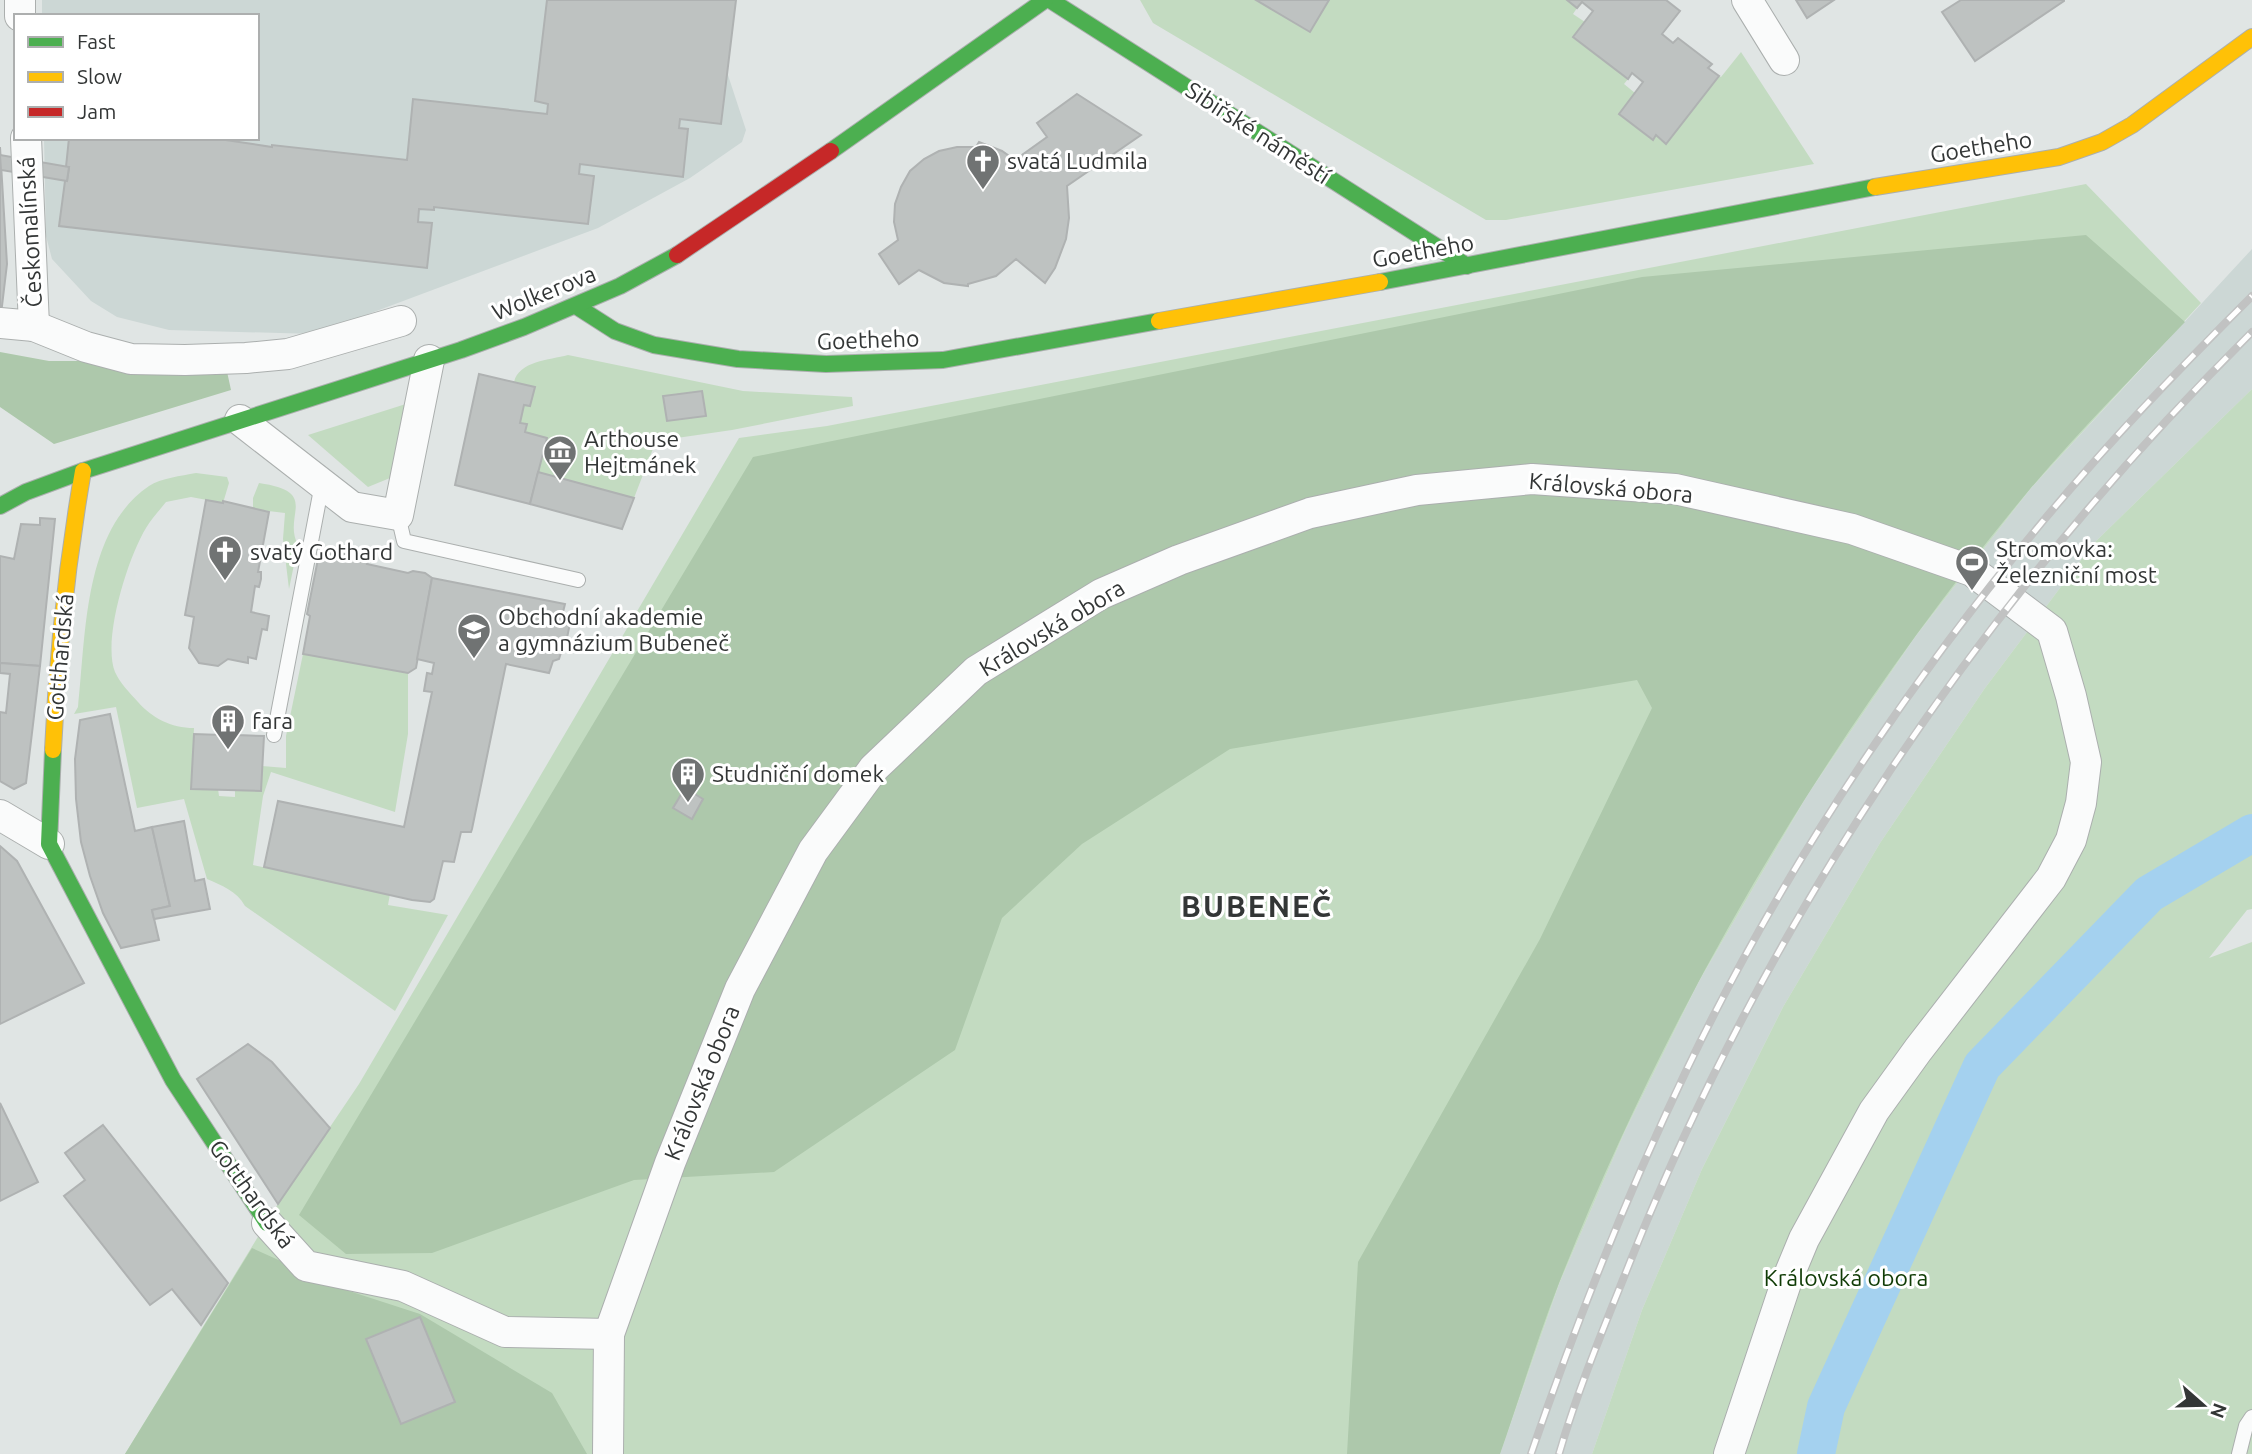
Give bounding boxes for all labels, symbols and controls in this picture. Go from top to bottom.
legend [14,14,259,140]
text: Fast [77,29,115,53]
text: Slow [77,64,122,88]
street label: Sibiřské náměstí [1182,77,1335,189]
text: Jam [77,99,116,123]
street label: Goetheho [1928,126,2034,167]
church icon: svatá Ludmila [964,142,1002,191]
place label: svatá Ludmila [1007,148,1148,173]
street label: Českomalínská [13,156,46,308]
street label: Goetheho [1370,229,1476,272]
street label: Wolkerova [488,260,599,325]
street label: Goetheho [816,325,920,354]
place label: Arthouse Hejtmánek [584,426,697,477]
museum icon: Arthouse Hejtmánek [541,433,579,482]
street label: Královská obora [1528,468,1694,507]
church icon: svatý Gothard [206,533,244,582]
place label: Stromovka: Železniční most [1996,536,2157,587]
place label: svatý Gothard [250,539,393,564]
sports icon: Stromovka: Železniční most [1953,543,1991,592]
street label: Královská obora [975,574,1129,681]
street label: Gotthardská [42,592,78,721]
place label: Obchodní akademie a gymnázium Bubeneč [498,604,729,655]
school or university icon: Obchodní akademie a gymnázium Bubeneč [455,611,493,660]
building icon: fara [209,702,247,751]
place label: fara [252,708,293,733]
building icon: Studniční domek [669,755,707,804]
place label: Studniční domek [712,761,885,786]
district label: BUBENEČ [1181,889,1333,923]
street label: Královská obora [659,1002,744,1164]
street label: Gotthardská [205,1135,300,1253]
park label: Královská obora [1764,1265,1928,1290]
north arrow [2168,1370,2238,1440]
text: N [2206,1400,2232,1421]

